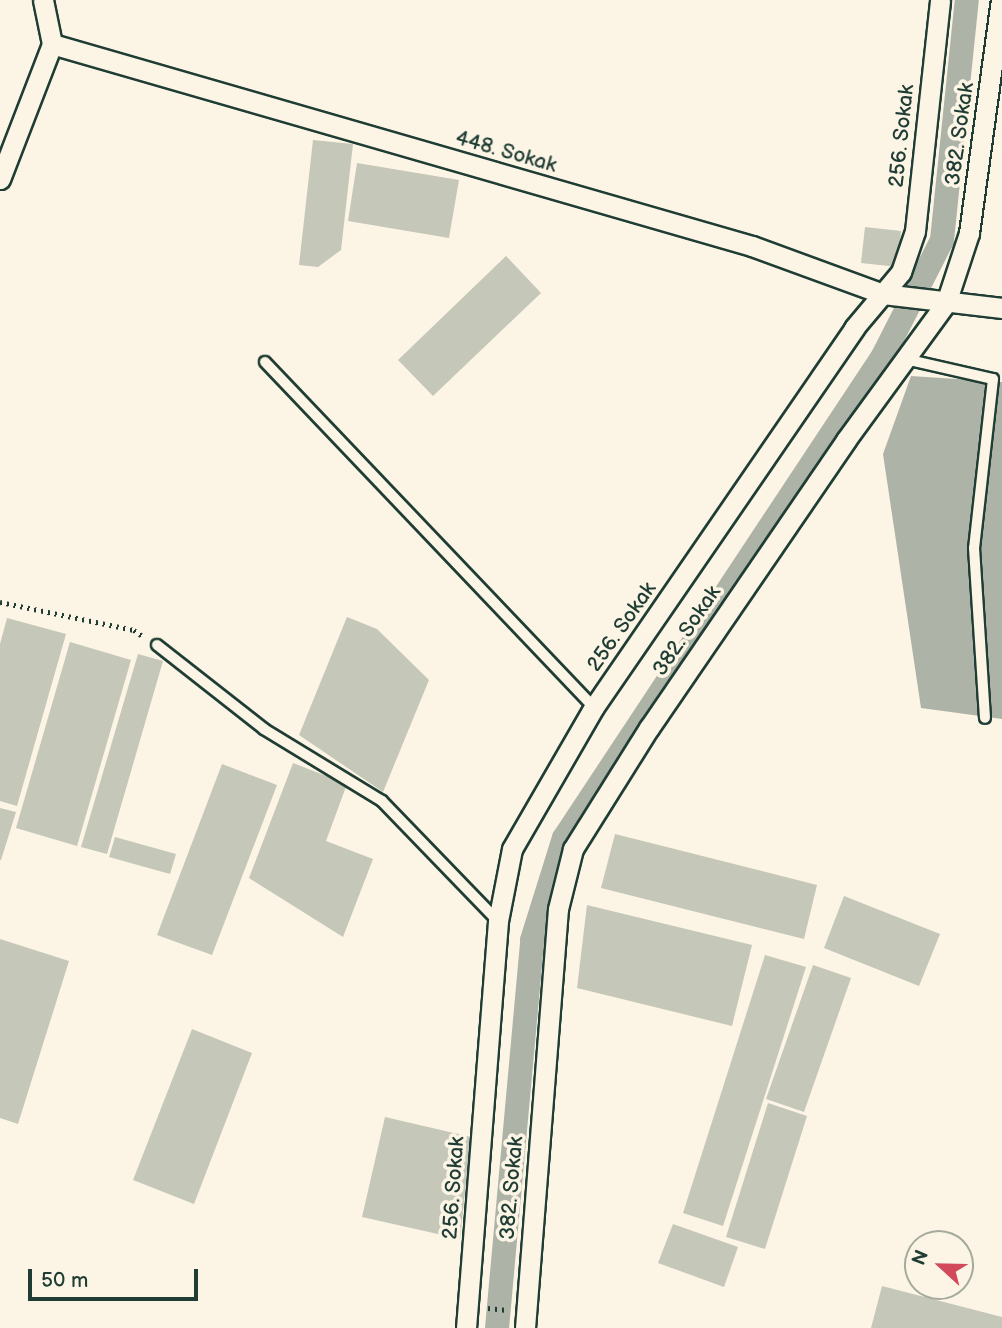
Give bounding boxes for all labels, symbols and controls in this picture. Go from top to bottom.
street label: 382. Sokak [940,81,980,187]
street label: 256. Sokak [884,83,920,189]
street label: 448. Sokak [452,126,560,178]
street label: 256. Sokak [582,577,662,677]
street label: 382. Sokak [647,581,727,681]
street label: 256. Sokak [438,1135,470,1241]
street label: 382. Sokak [495,1135,529,1241]
north arrow [904,1230,974,1300]
text: N [908,1247,934,1269]
scale bar [32,1254,201,1298]
text: 50 m [41,1268,88,1293]

